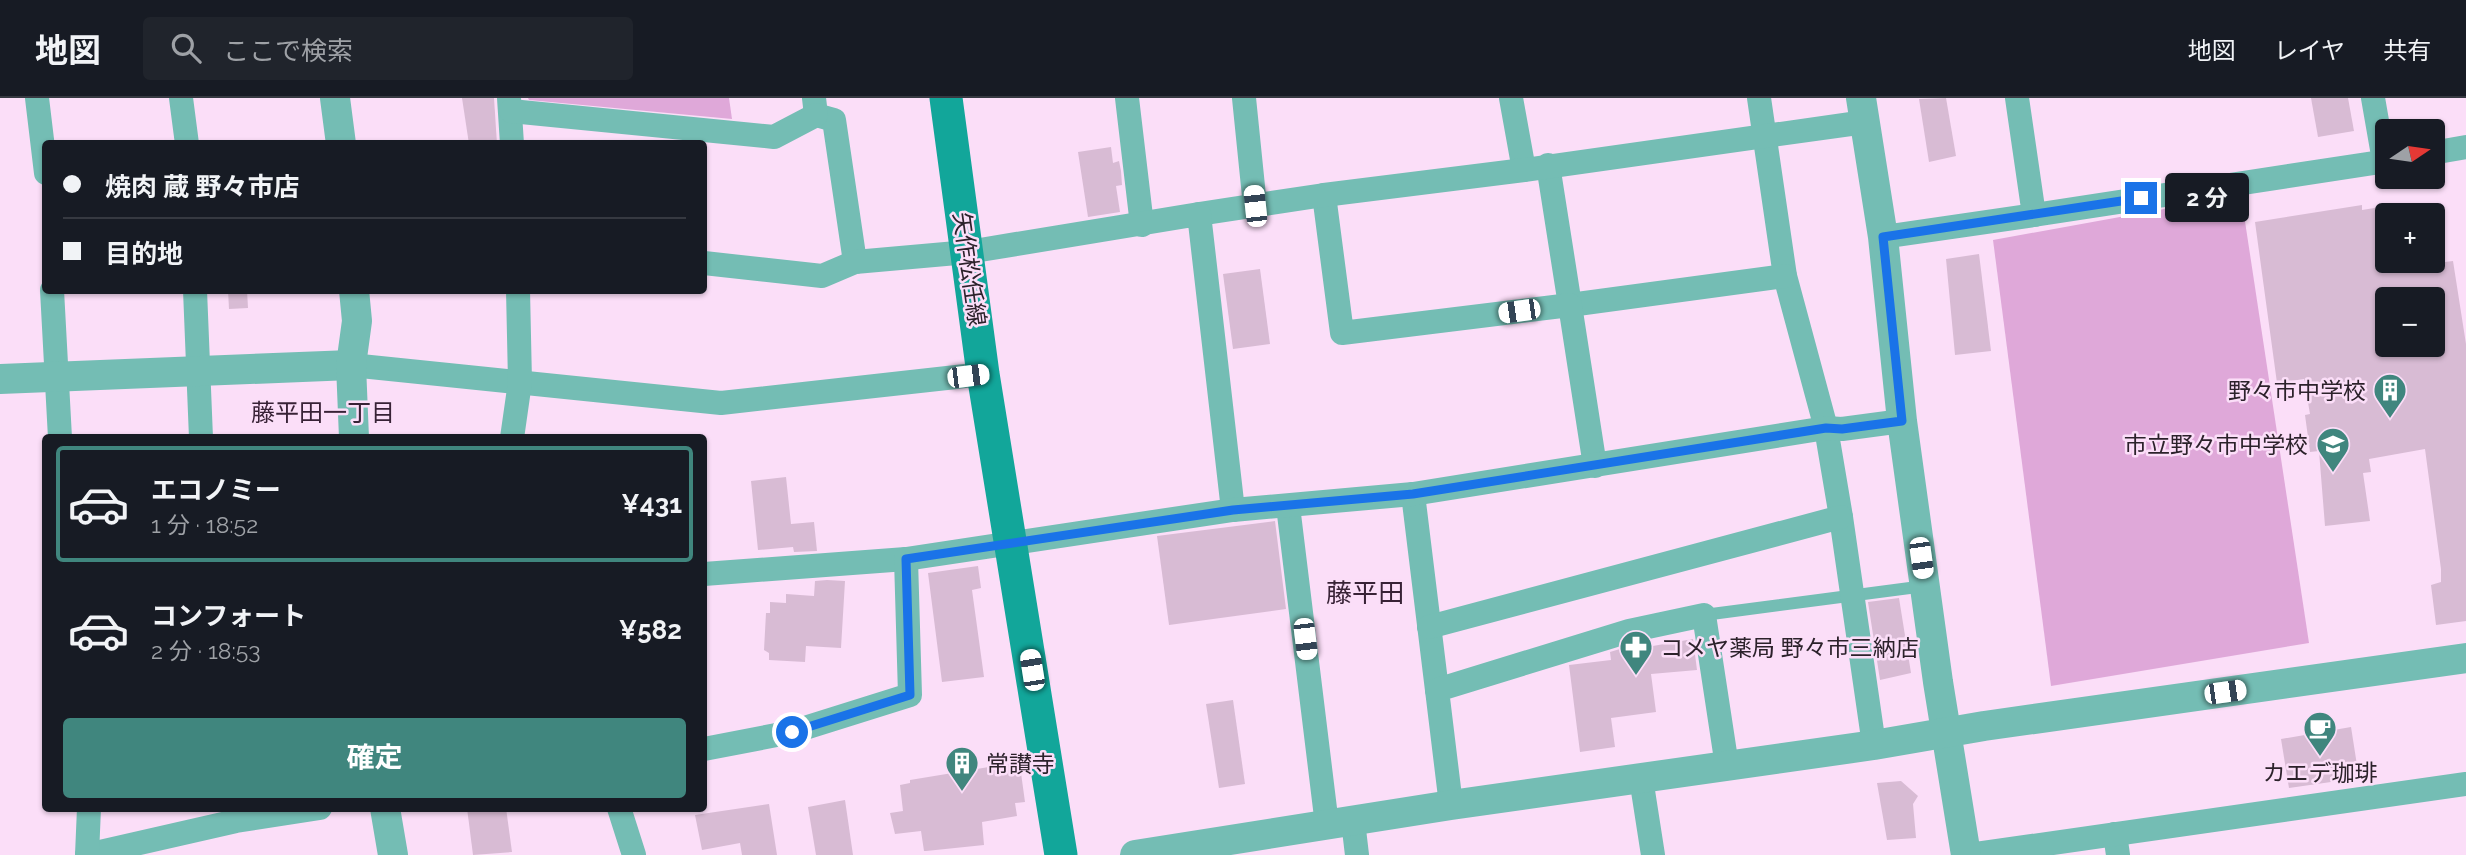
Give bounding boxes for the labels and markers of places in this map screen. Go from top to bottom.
building icon: 野々市中学校 [2371,371,2409,420]
place label: 野々市中学校 [2228,377,2366,404]
school or university icon: 市立野々市中学校 [2314,425,2352,474]
place label: 市立野々市中学校 [2124,431,2308,458]
pharmacy icon: コメヤ薬局 野々市三納店 [1617,628,1655,677]
place label: コメヤ薬局 野々市三納店 [1660,634,1919,661]
cafe icon: カエデ珈琲 [2301,709,2339,758]
building icon: 常讃寺 [943,744,981,793]
place label: 常讃寺 [986,750,1055,777]
place label: カエデ珈琲 [2263,759,2378,786]

